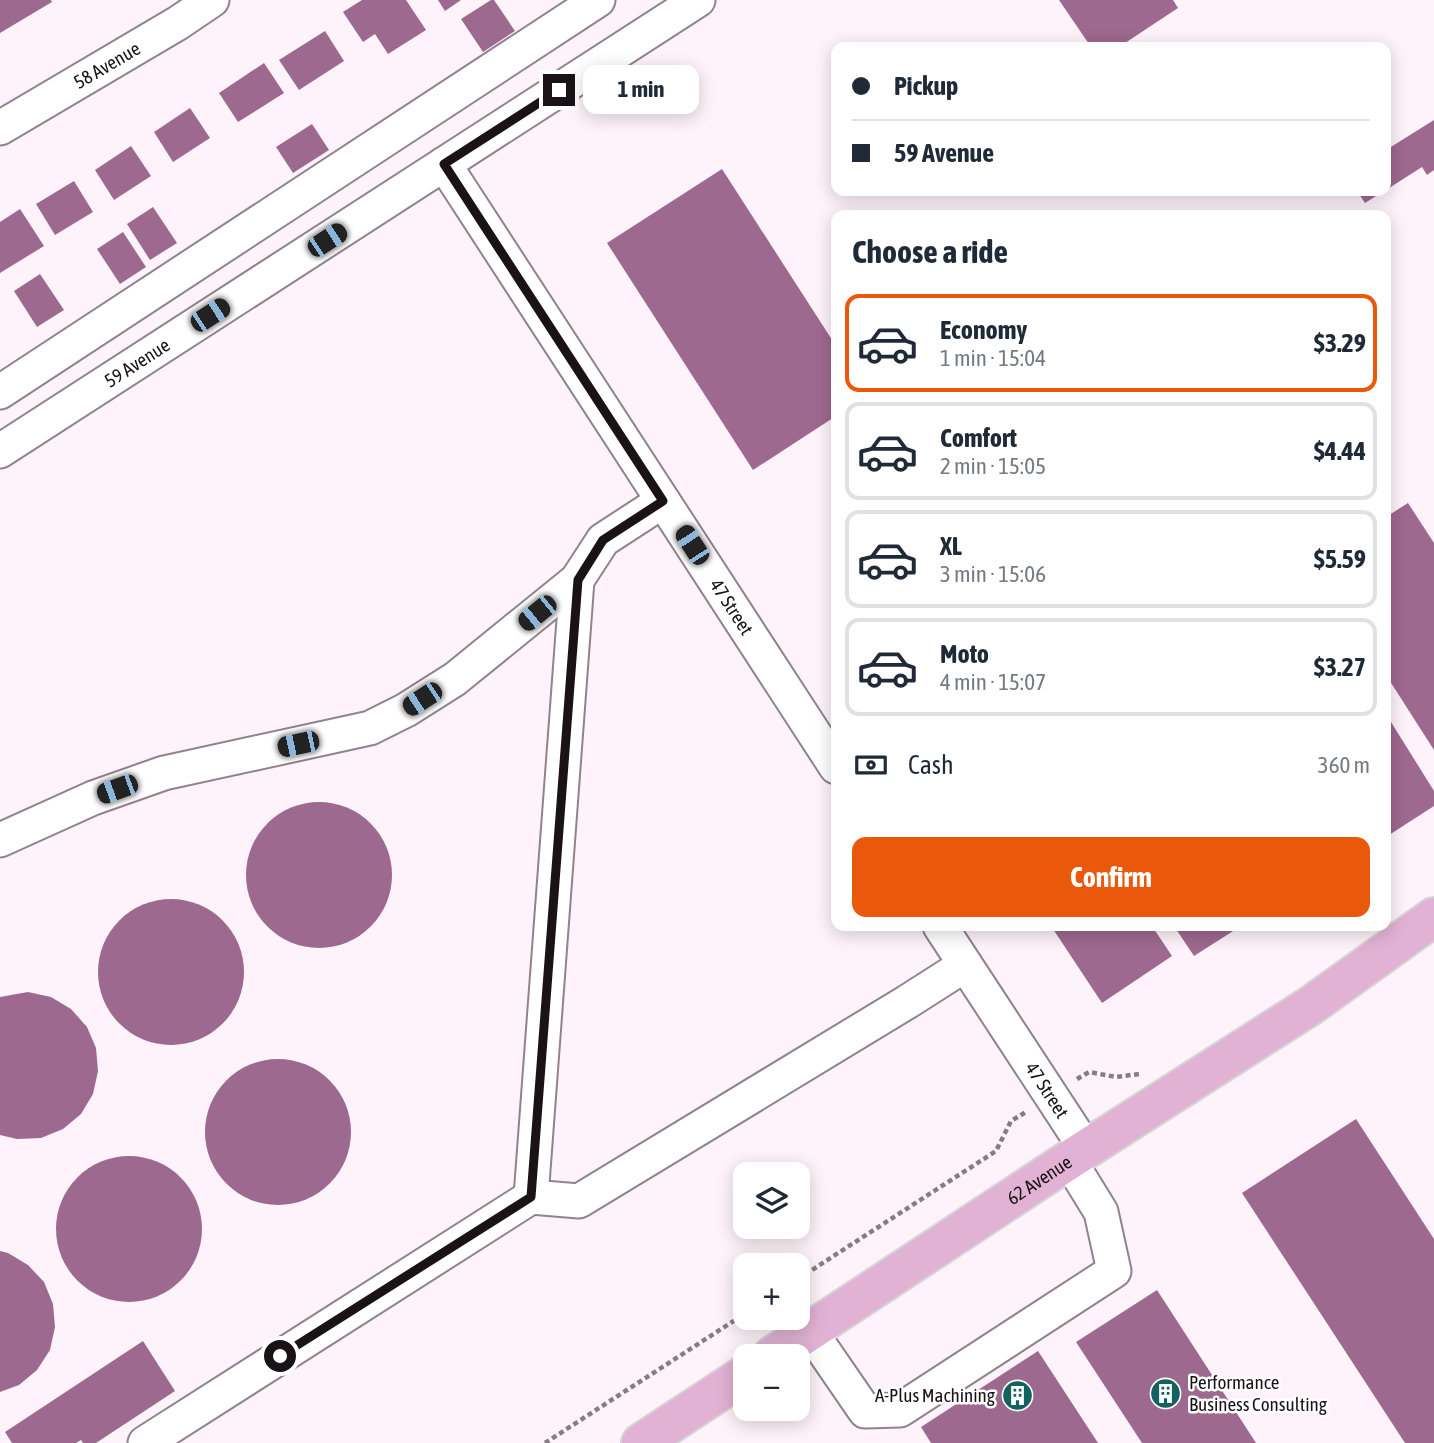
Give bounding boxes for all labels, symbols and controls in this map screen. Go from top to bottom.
street label: 58 Avenue [70,37,144,93]
callout: 1 min [584,66,699,114]
text: Pickup [894,71,958,101]
route end [543,74,575,106]
text: 1 min [618,76,664,102]
text: 59 Avenue [894,138,994,168]
car [304,220,351,260]
text: Choose a ride [852,233,1008,270]
car [187,295,234,335]
icon: car [856,312,919,375]
text: Economy [940,315,1027,345]
text: $3.29 [1314,328,1366,358]
street label: 59 Avenue [100,333,174,392]
text: 1 min · 15:04 [940,345,1046,371]
icon: car [856,420,919,483]
text: Comfort [940,423,1017,453]
text: $4.44 [1314,436,1366,466]
text: 2 min · 15:05 [940,453,1046,479]
car [672,522,713,568]
icon: car [856,528,919,591]
text: XL [940,531,962,561]
text: $5.59 [1314,544,1366,574]
text: 3 min · 15:06 [940,561,1046,587]
street label: 47 Street [706,575,758,639]
car [515,592,560,634]
icon: car [856,636,919,699]
text: Moto [940,639,989,669]
text: $3.27 [1314,652,1366,682]
text: 4 min · 15:07 [940,669,1046,695]
car [399,679,446,719]
car [276,729,321,759]
icon: cash [852,746,890,784]
text: Cash [908,750,954,780]
text: 360 m [1318,752,1370,778]
car [94,772,141,806]
button: Confirm [852,837,1370,917]
street label: 47 Street [1021,1058,1074,1122]
street label: 62 Avenue [1003,1150,1076,1209]
map controls [733,1162,810,1421]
button: layers [733,1162,810,1239]
button: + [733,1253,810,1330]
route start [264,1340,296,1372]
button: − [733,1344,810,1421]
place label: Performance Business Consulting [1189,1371,1328,1415]
building icon: Performance Business Consulting [1149,1376,1183,1410]
building icon: A-Plus Machining [1001,1378,1035,1412]
place label: A-Plus Machining [875,1384,996,1406]

